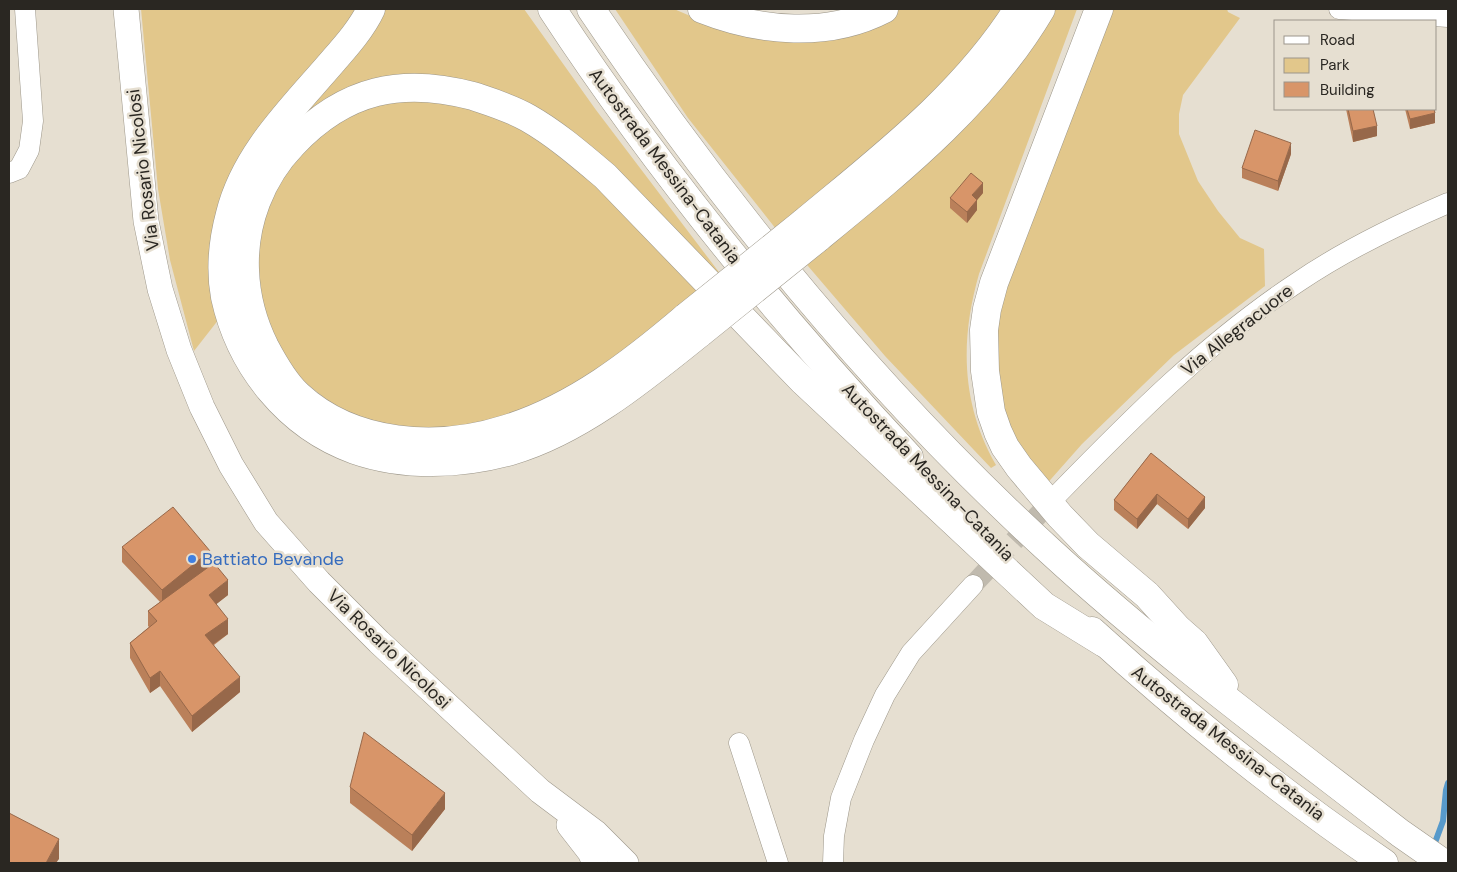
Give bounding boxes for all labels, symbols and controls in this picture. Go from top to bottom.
legend [1274,20,1437,110]
text: Road [1320,30,1355,50]
text: Park [1320,55,1350,75]
street label: Autostrada Messina-Catania [584,63,746,269]
text: Building [1320,80,1375,100]
street label: Via Rosario Nicolosi [121,88,165,252]
street label: Via Allegracuore [1176,279,1298,381]
street label: Autostrada Messina-Catania [836,378,1020,566]
place label: Battiato Bevande [202,547,344,571]
marker: Battiato Bevande [186,553,198,565]
street label: Via Rosario Nicolosi [322,584,456,714]
street label: Autostrada Messina-Catania [1126,660,1330,826]

